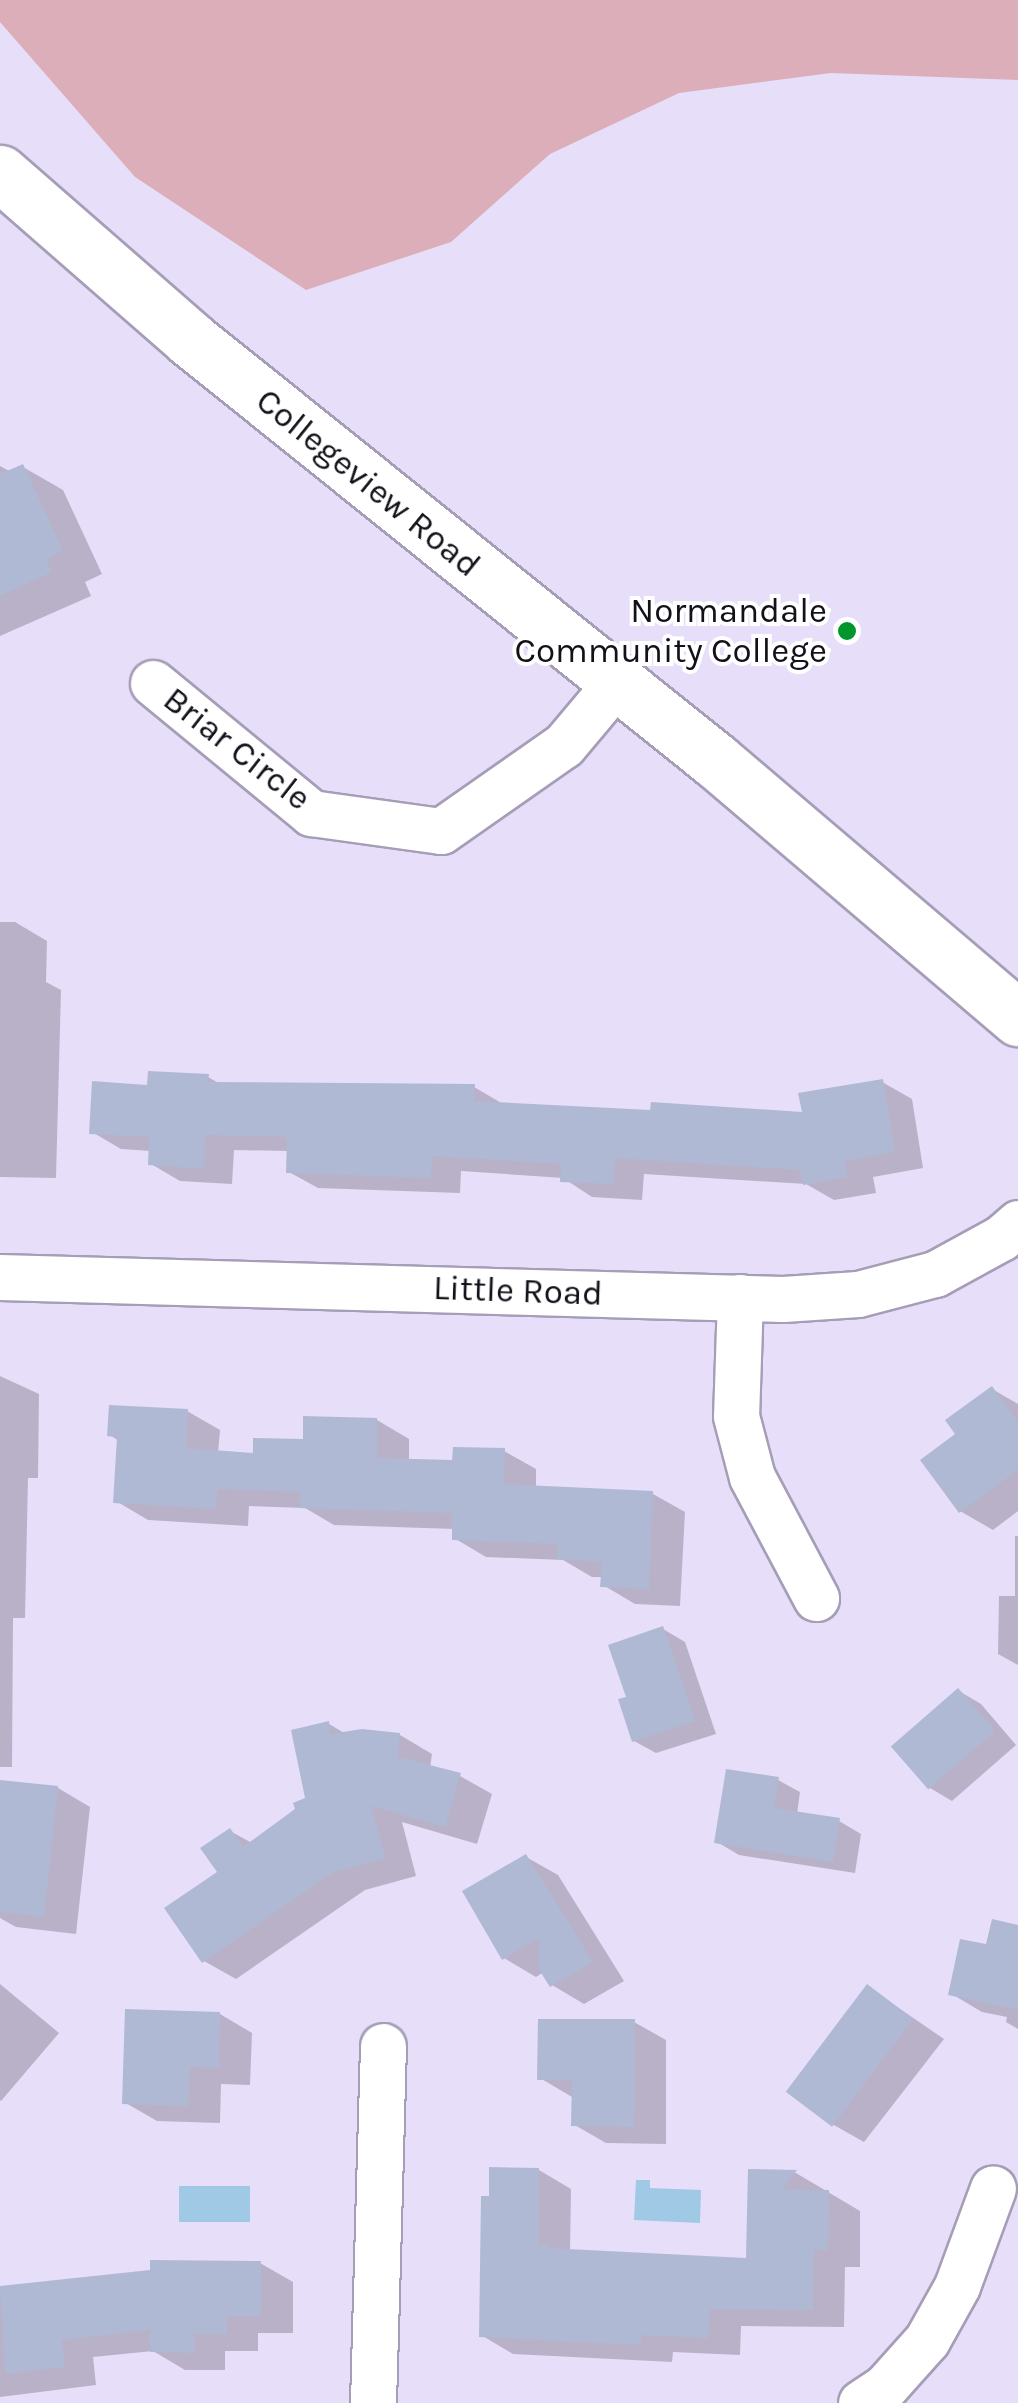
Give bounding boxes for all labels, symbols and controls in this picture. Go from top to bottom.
street label: Collegeview Road [247,380,489,586]
place label: Normandale Community College [515,590,827,672]
marker: Normandale Community College [836,620,858,642]
street label: Briar Circle [155,678,319,820]
street label: Little Road [432,1267,604,1315]

